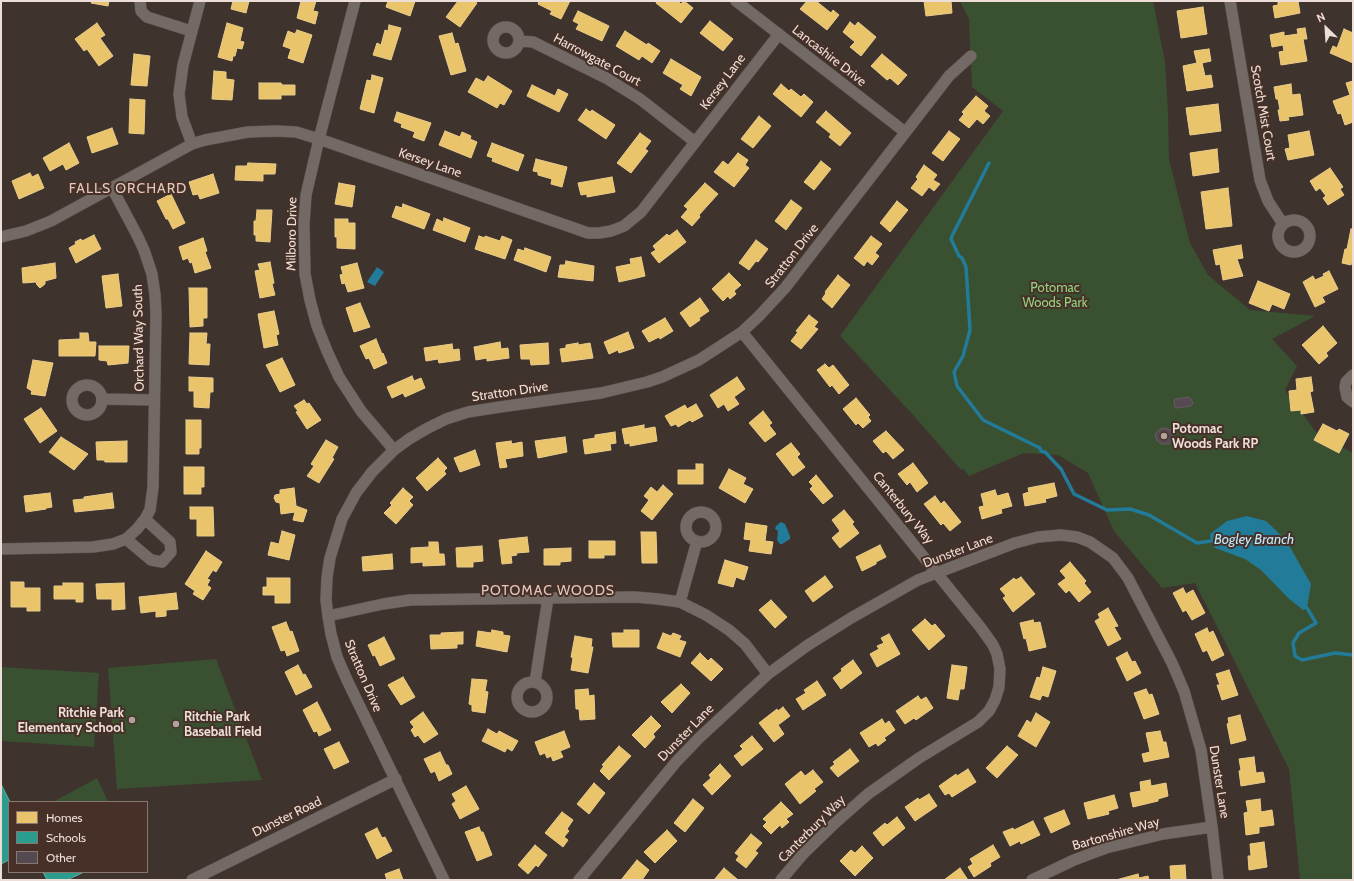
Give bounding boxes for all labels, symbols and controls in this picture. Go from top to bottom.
north arrow [1306,8,1346,48]
text: N [1314,9,1327,25]
street label: Lancashire Drive [789,22,869,90]
street label: Harrowgate Court [551,30,643,90]
street label: Kersey Lane [697,51,749,113]
street label: Scotch Mist Court [1247,64,1279,162]
street label: Kersey Lane [396,145,464,181]
district label: FALLS ORCHARD [69,181,187,197]
street label: Milboro Drive [284,197,300,271]
street label: Stratton Drive [762,221,822,291]
park label: Potomac Woods Park [1022,280,1088,311]
street label: Orchard Way South [130,284,148,392]
street label: Stratton Drive [471,379,549,405]
place label: Potomac Woods Park RP [1172,421,1258,452]
marker: Potomac Woods Park RP [1159,431,1169,441]
street label: Canterbury Way [869,469,937,547]
street label: Dunster Lane [921,531,995,571]
water label: Bogley Branch [1214,532,1294,548]
district label: POTOMAC WOODS [481,583,615,599]
street label: Stratton Drive [341,637,385,715]
street label: Dunster Lane [655,701,717,765]
place label: Ritchie Park Elementary School [17,705,124,736]
place label: Ritchie Park Baseball Field [184,709,262,740]
marker: Ritchie Park Elementary School [127,715,137,725]
marker: Ritchie Park Baseball Field [171,719,181,729]
street label: Dunster Lane [1206,744,1232,820]
street label: Canterbury Way [775,792,849,866]
street label: Dunster Road [250,794,324,840]
legend [8,801,148,873]
text: Homes [46,810,83,825]
street label: Bartonshire Way [1071,814,1161,854]
text: Schools [46,830,86,845]
text: Other [46,850,76,865]

